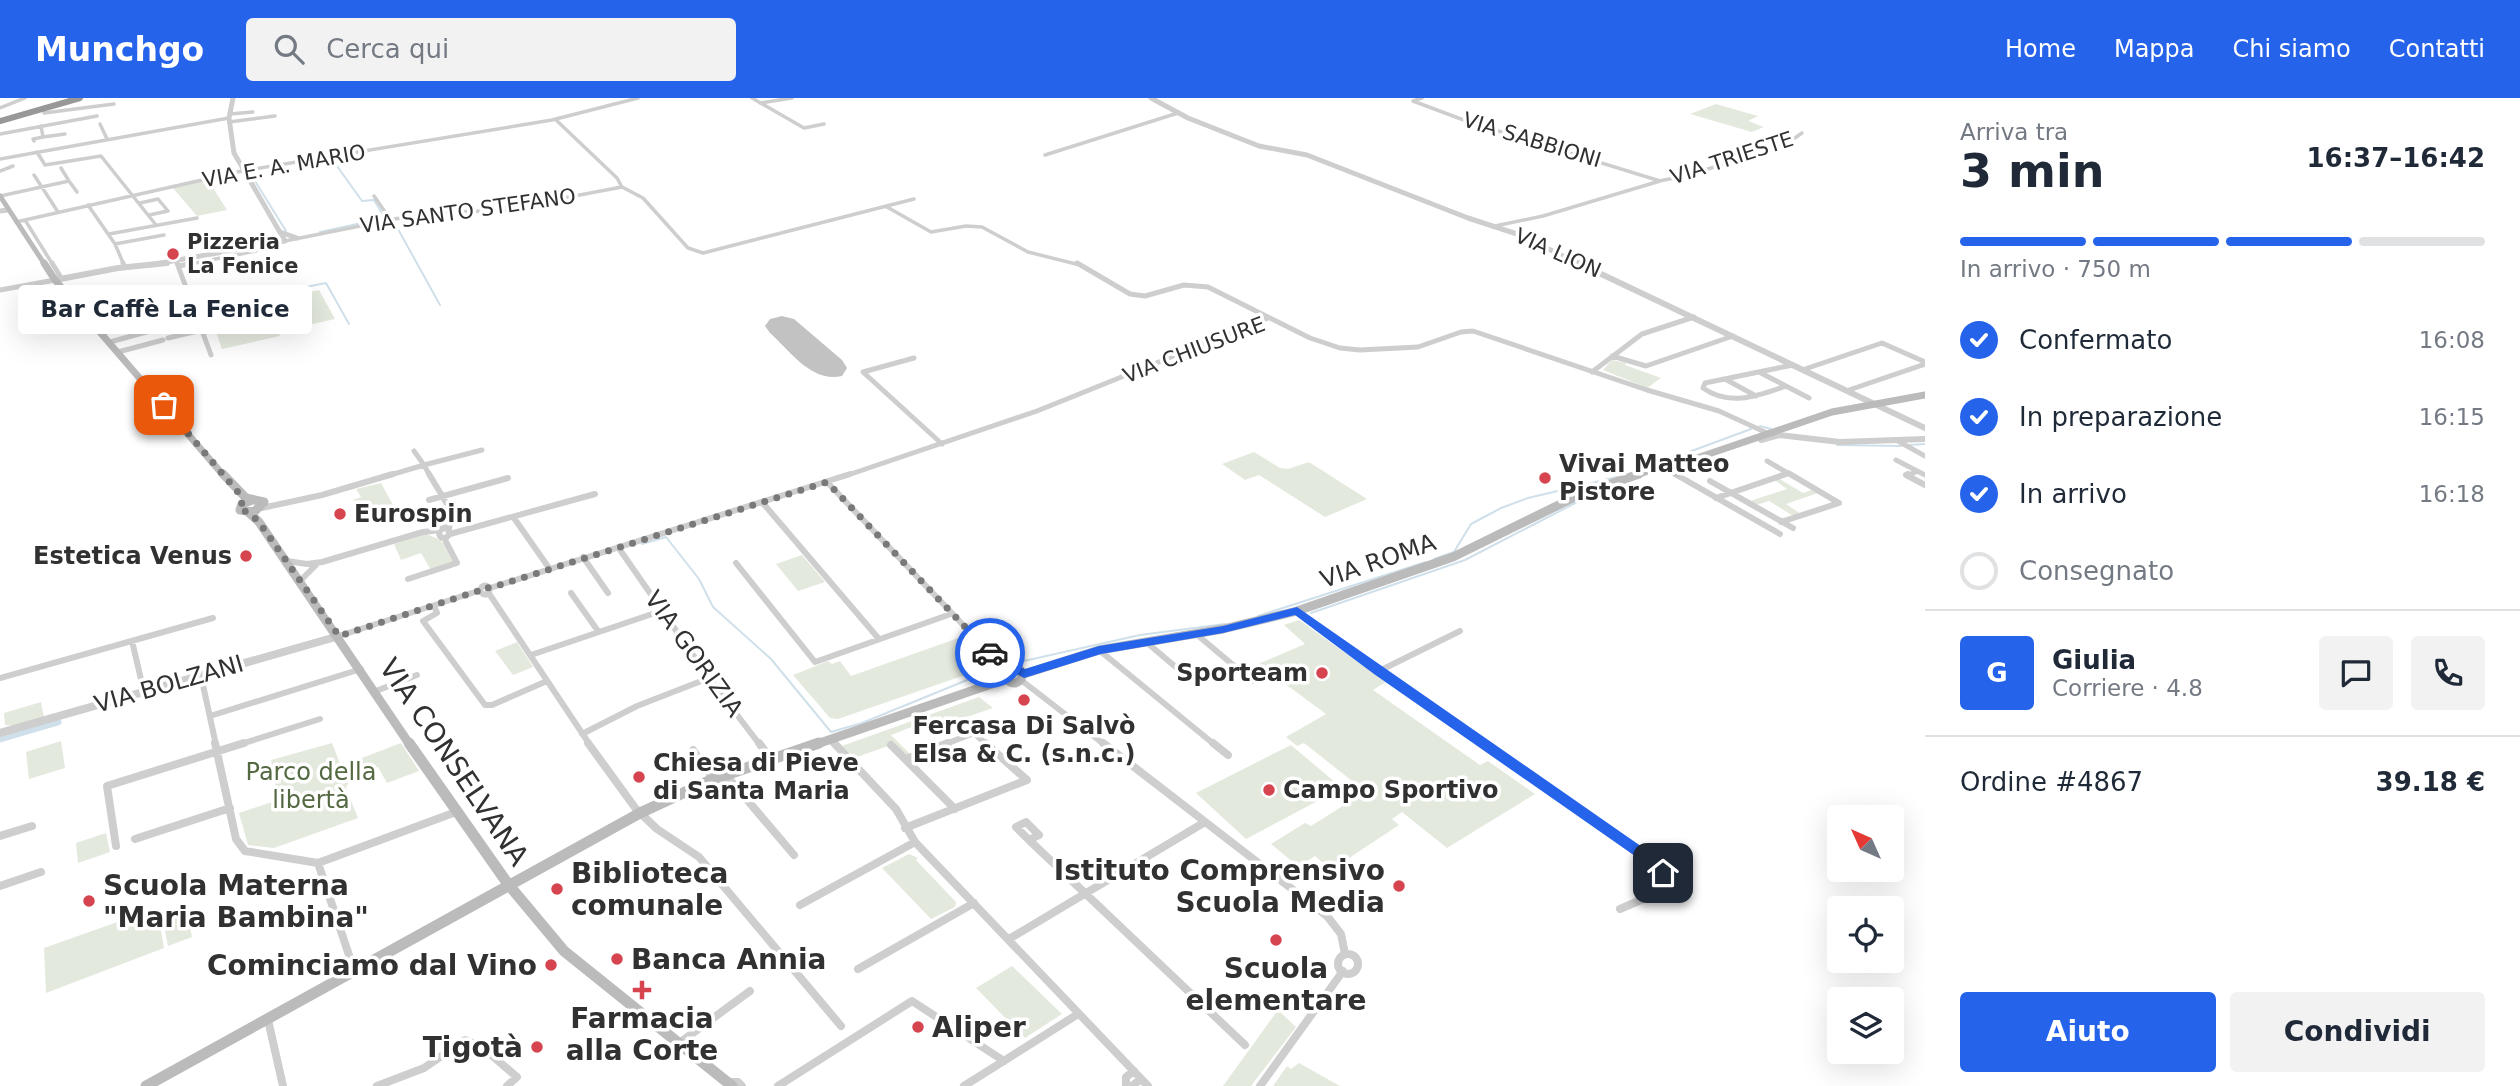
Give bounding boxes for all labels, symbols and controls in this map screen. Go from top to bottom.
search box [246,18,736,81]
text: Munchgo [35,30,204,69]
icon: search [270,30,308,68]
text: Cerca qui [326,34,449,64]
text: Home [2005,35,2076,63]
text: Mappa [2114,35,2195,63]
text: Chi siamo [2233,35,2351,63]
text: Contatti [2389,35,2485,63]
street label: VIA SABBIONI [1460,108,1604,172]
text: Arriva tra [1960,119,2068,145]
street label: VIA TRIESTE [1667,127,1797,189]
street label: VIA E. A. MARIO [200,140,368,192]
text: 16:37–16:42 [2306,143,2485,173]
text: 3 min [1960,144,2104,198]
street label: VIA SANTO STEFANO [359,184,577,238]
street label: VIA LION [1511,223,1605,283]
place label: Pizzeria La Fenice [187,230,298,278]
marker: Pizzeria La Fenice [165,246,181,262]
text: In arrivo · 750 m [1960,256,2151,282]
callout: Bar Caffè La Fenice [17,286,311,335]
text: Bar Caffè La Fenice [40,296,290,322]
street label: VIA CHIUSURE [1120,312,1268,388]
icon: check [1960,321,1998,359]
text: Confermato [2019,325,2172,355]
text: 16:08 [2419,327,2485,353]
pin [134,375,194,435]
icon: bag [145,386,183,424]
icon: check [1960,398,1998,436]
text: In preparazione [2019,402,2222,432]
text: 16:15 [2419,404,2485,430]
place label: Vivai Matteo Pistore [1559,450,1730,506]
marker: Vivai Matteo Pistore [1537,470,1553,486]
icon: check [1960,475,1998,513]
text: In arrivo [2019,479,2127,509]
text: 16:18 [2419,481,2485,507]
place label: Eurospin [354,500,473,528]
marker: Eurospin [332,506,348,522]
street label: VIA ROMA [1317,528,1440,594]
place label: Estetica Venus [33,542,232,570]
marker: Estetica Venus [238,548,254,564]
text: Consegnato [2019,556,2174,586]
street label: VIA GORIZIA [639,586,749,723]
courier [955,618,1025,688]
icon: car [971,634,1009,672]
button: chat [2319,636,2393,710]
button: phone [2411,636,2485,710]
text: Giulia [2052,645,2136,675]
street label: VIA BOLZANI [91,649,247,719]
street label: VIA CONSELVANA [372,652,536,872]
text: G [1986,658,2008,688]
place label: Sporteam [1176,659,1308,687]
marker: Sporteam [1314,665,1330,681]
text: Corriere · 4.8 [2052,675,2203,701]
marker: Fercasa Di Salvò Elsa & C. (s.n.c.) [1016,692,1032,708]
place label: Fercasa Di Salvò Elsa & C. (s.n.c.) [912,712,1136,768]
place label: Chiesa di Pieve di Santa Maria [653,749,859,805]
park label: Parco della libertà [246,758,377,814]
text: Ordine #4867 [1960,767,2143,797]
text: 39.18 € [2376,767,2485,797]
marker: Chiesa di Pieve di Santa Maria [631,769,647,785]
place label: Campo Sportivo [1283,776,1498,804]
marker: Campo Sportivo [1261,782,1277,798]
north arrow [1827,805,1904,882]
map controls [1827,805,1904,1064]
pin [1633,843,1693,903]
place label: Istituto Comprensivo Scuola Media [1054,854,1385,919]
icon: home [1644,854,1682,892]
place label: Biblioteca comunale [571,857,728,922]
place label: Scuola Materna "Maria Bambina" [103,869,369,934]
marker: Istituto Comprensivo Scuola Media [1391,878,1407,894]
marker: Biblioteca comunale [549,881,565,897]
marker: Scuola Materna "Maria Bambina" [81,893,97,909]
button: locate [1827,896,1904,973]
marker: Scuola elementare [1268,932,1284,948]
place label: Banca Annia [631,943,826,976]
place label: Cominciamo dal Vino [207,949,537,982]
marker: Banca Annia [609,951,625,967]
place label: Scuola elementare [1186,952,1366,1017]
marker: Cominciamo dal Vino [543,957,559,973]
marker: Farmacia alla Corte [634,982,650,998]
button: layers [1827,987,1904,1064]
button: Aiuto [1960,992,2216,1072]
button: Condividi [2230,992,2485,1072]
place label: Farmacia alla Corte [566,1002,718,1067]
place label: Aliper [932,1011,1026,1044]
marker: Aliper [910,1019,926,1035]
place label: Tigotà [423,1031,523,1064]
marker: Tigotà [529,1039,545,1055]

